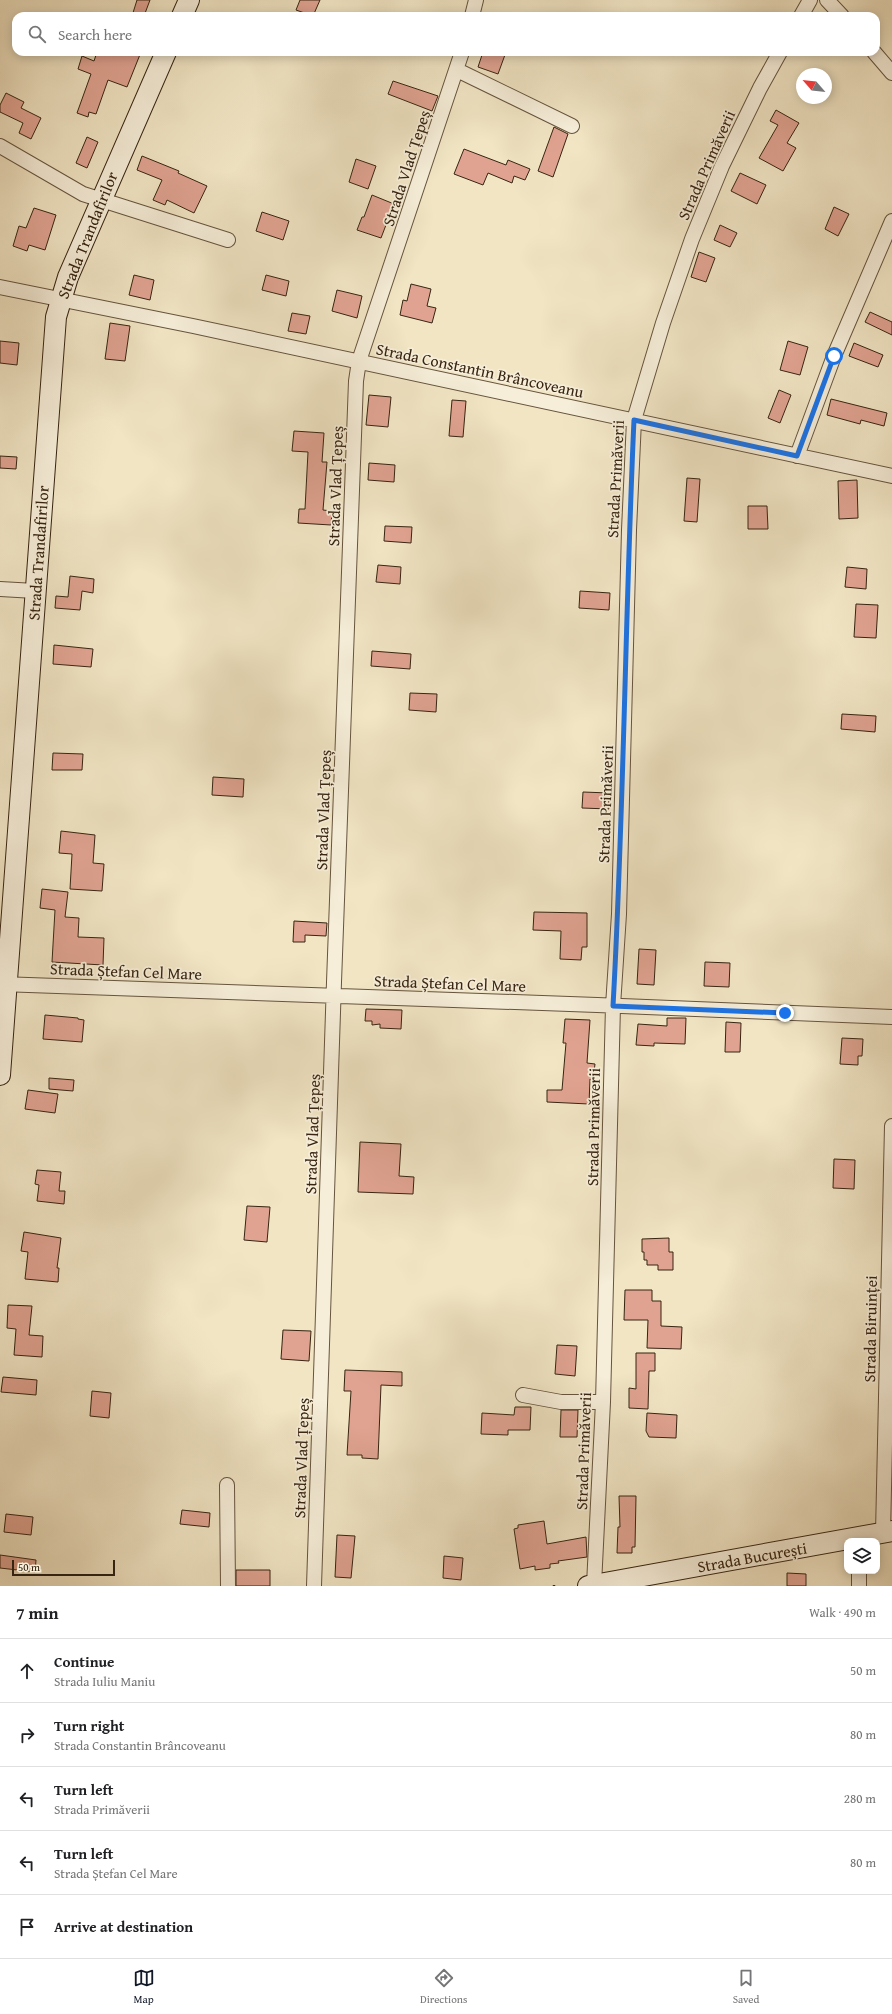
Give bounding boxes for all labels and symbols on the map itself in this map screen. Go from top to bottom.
north arrow [796,68,832,104]
street label: Strada Primăverii [671,106,741,224]
street label: Strada Vlad Țepeș [376,107,436,229]
street label: Strada Trandafirilor [51,167,124,302]
street label: Strada Constantin Brâncoveanu [374,336,586,404]
route start [825,347,843,365]
street label: Strada Primăverii [600,419,630,539]
street label: Strada Vlad Țepeș [321,425,349,547]
street label: Strada Trandafirilor [21,484,55,621]
street label: Strada Primăverii [591,744,619,863]
street label: Strada Vlad Țepeș [309,749,337,871]
street label: Strada Ștefan Cel Mare [50,956,202,986]
street label: Strada Ștefan Cel Mare [374,968,526,998]
route end [776,1004,794,1022]
street label: Strada Primăverii [580,1067,606,1186]
street label: Strada Vlad Țepeș [298,1073,326,1195]
street label: Strada Biruinței [857,1275,883,1383]
street label: Strada Primăverii [569,1391,597,1510]
street label: Strada Vlad Țepeș [287,1397,315,1519]
street label: Strada București [695,1535,809,1578]
scale bar [12,1558,115,1577]

